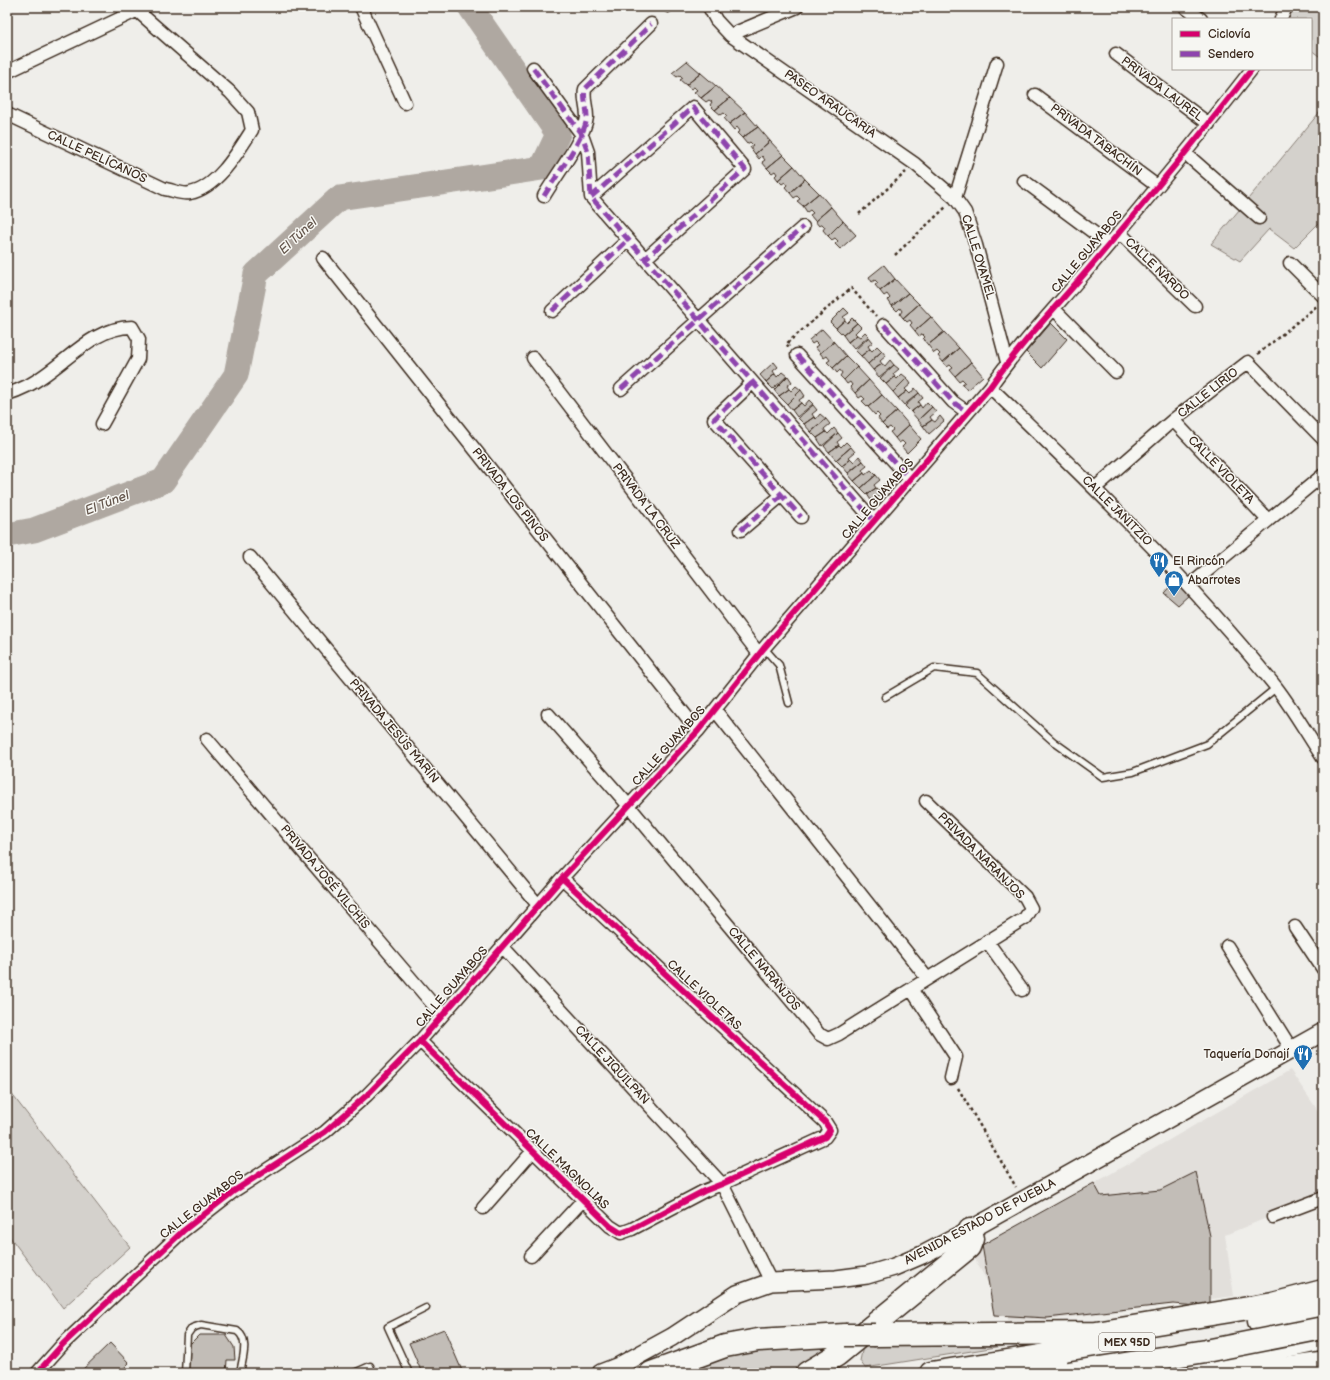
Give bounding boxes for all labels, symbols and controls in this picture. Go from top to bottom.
legend [1172,18,1312,70]
text: Ciclovía [1208,27,1251,42]
text: Sendero [1208,47,1254,62]
street label: PRIVADA LAUREL [1118,53,1206,125]
street label: PASEO ARAUCARIA [781,67,879,142]
street label: PRIVADA TABACHÍN [1047,99,1146,179]
street label: CALLE PELÍCANOS [45,126,150,187]
street label: CALLE GUAYABOS [1048,208,1126,296]
street label: CALLE OYAMEL [958,213,998,301]
water label: El Túnel [276,214,321,258]
street label: CALLE NARDO [1122,235,1192,303]
street label: CALLE LIRIO [1175,365,1241,421]
street label: CALLE VIOLETA [1185,433,1258,508]
street label: PRIVADA LOS PINOS [469,445,551,545]
street label: CALLE GUAYABOS [839,455,917,543]
street label: PRIVADA LA CRUZ [609,460,683,552]
street label: CALLE JANITZIO [1079,473,1155,549]
water label: El Túnel [83,487,132,519]
restaurant icon: El Rincón [1148,550,1170,578]
place label: El Rincón [1173,554,1225,569]
shop icon: Abarrotes [1163,569,1185,597]
place label: Abarrotes [1188,573,1240,588]
street label: PRIVADA JESÚS MARÍN [346,675,444,786]
street label: CALLE GUAYABOS [629,703,709,789]
street label: PRIVADA NARANJOS [935,810,1027,902]
street label: PRIVADA JOSÉ VILCHIS [277,821,374,932]
street label: CALLE NARANJOS [725,924,803,1014]
street label: CALLE GUAYABOS [413,943,491,1031]
street label: CALLE VIOLETAS [664,957,744,1033]
street label: CALLE JIQUILPAN [572,1023,652,1107]
restaurant icon: Taquería Donají [1292,1043,1314,1071]
place label: Taquería Donají [1204,1047,1289,1062]
street label: CALLE MAGNOLIAS [522,1125,612,1213]
street label: CALLE GUAYABOS [157,1168,247,1242]
street label: AVENIDA ESTADO DE PUEBLA [902,1175,1059,1268]
road number: MEX 95D [1099,1333,1155,1351]

